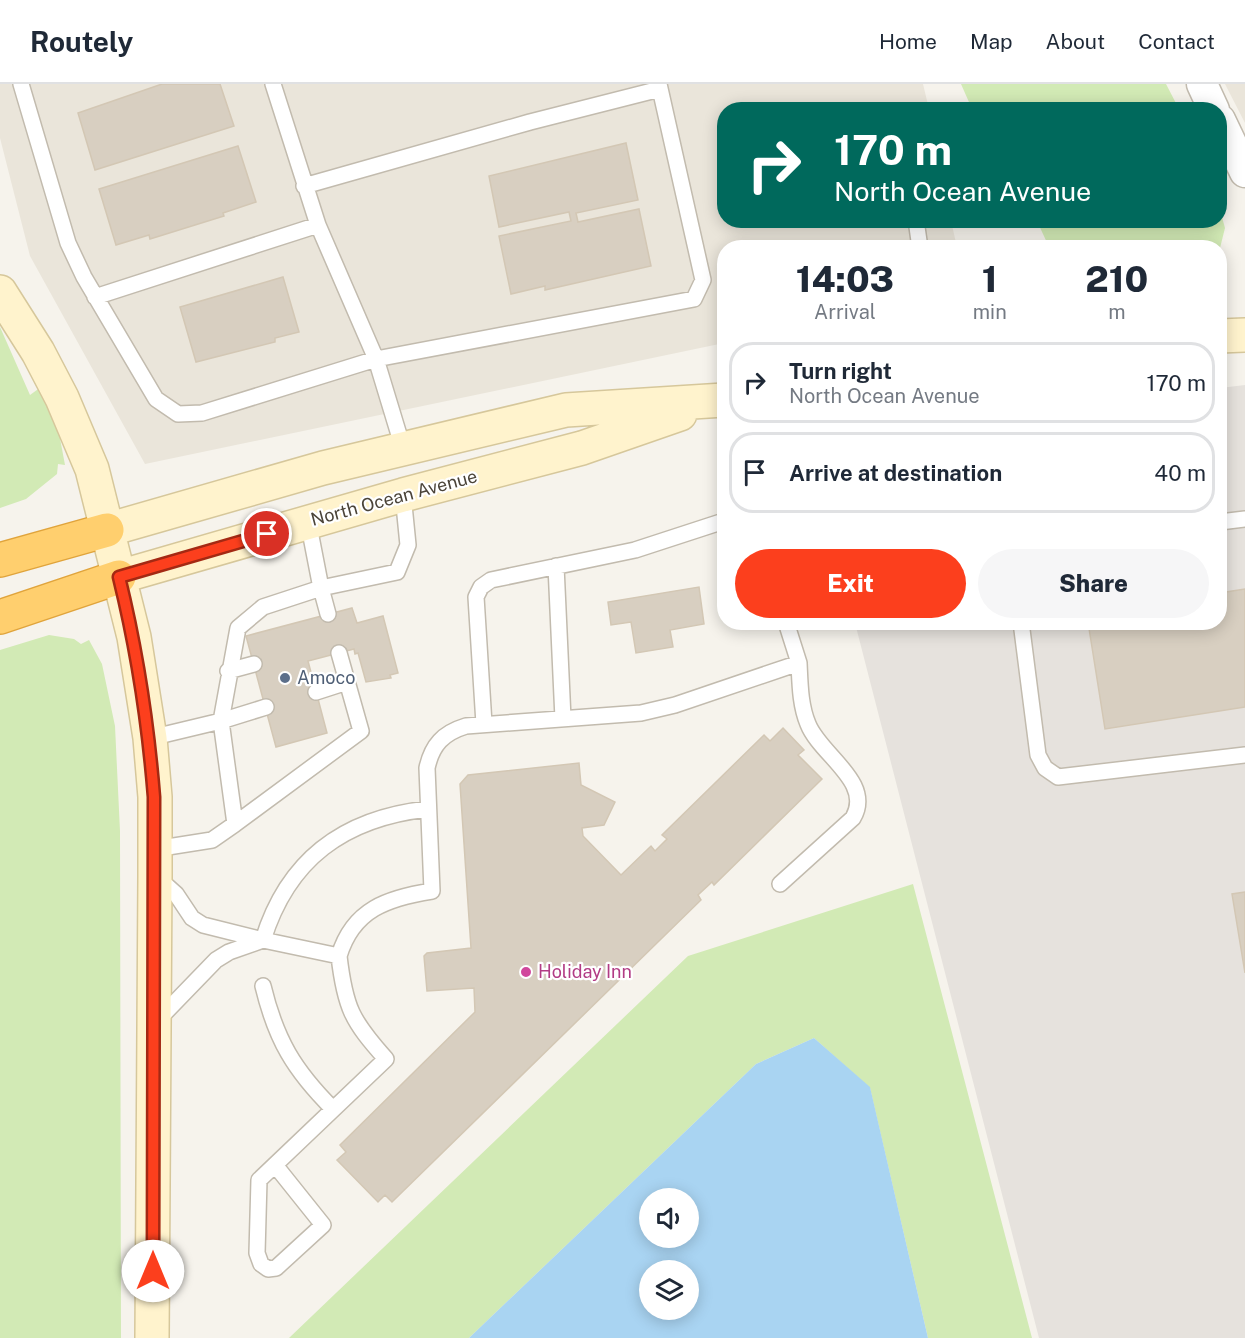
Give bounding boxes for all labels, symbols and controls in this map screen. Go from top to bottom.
text: Routely [30,25,133,58]
text: Home [879,29,937,54]
text: Map [970,29,1013,54]
text: About [1046,29,1105,54]
text: Contact [1138,29,1215,54]
text: 170 m [834,125,952,174]
icon: right [735,126,813,204]
text: North Ocean Avenue [834,175,1091,207]
text: 14:03 [796,258,894,300]
text: 1 [982,258,998,300]
text: 210 [1085,258,1148,300]
text: Arrival [814,300,876,324]
text: min [973,300,1007,324]
text: m [1108,300,1125,324]
text: Turn right [789,358,892,384]
icon: right [738,366,771,399]
text: 170 m [1146,370,1206,396]
text: North Ocean Avenue [789,384,980,408]
icon: arrive [738,456,771,489]
text: Arrive at destination [789,460,1002,486]
text: 40 m [1154,460,1206,486]
street label: North Ocean Avenue [308,465,479,530]
pin [241,508,292,559]
icon: arrive [250,517,283,550]
button: Exit [735,549,966,618]
button: Share [978,549,1209,618]
place label: Amoco [297,667,355,688]
marker: Amoco [278,671,292,685]
place label: Holiday Inn [538,961,632,982]
marker: Holiday Inn [519,965,533,979]
map controls [639,1188,699,1320]
button: sound [639,1188,699,1248]
position arrow [121,1239,185,1303]
button: layers [639,1260,699,1320]

